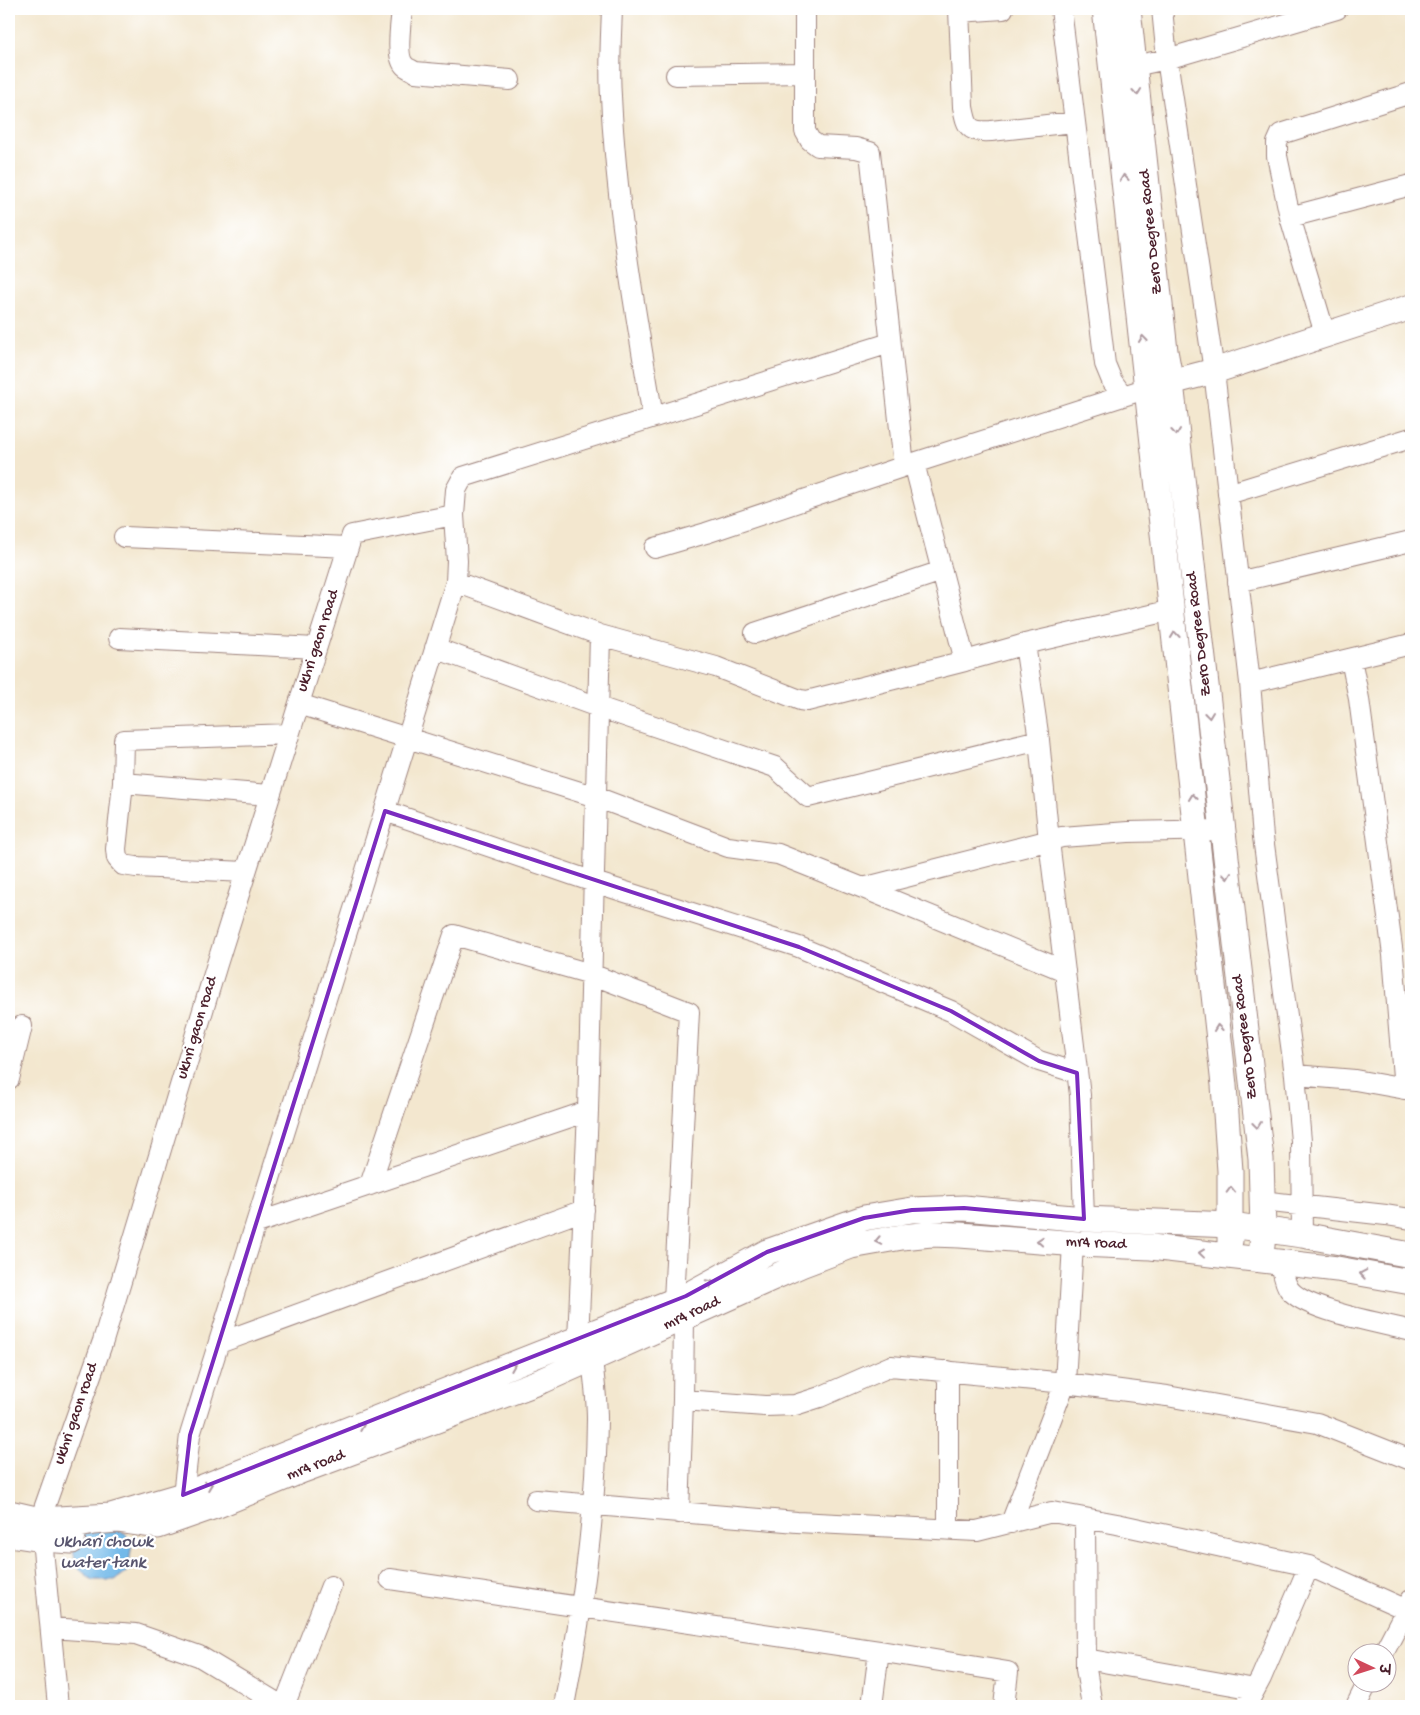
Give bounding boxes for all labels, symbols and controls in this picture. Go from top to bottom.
one-way arrow [1131,88,1142,96]
street label: Zero Degree Road [1136,167,1168,295]
one-way arrow [1119,174,1130,182]
one-way arrow [1138,335,1149,343]
one-way arrow [1170,428,1181,436]
street label: Zero Degree Road [1183,569,1217,697]
street label: ukhri gaon road [294,586,345,694]
one-way arrow [1170,631,1181,639]
one-way arrow [1203,711,1214,719]
one-way arrow [1188,792,1199,800]
one-way arrow [1221,873,1232,881]
street label: Zero Degree Road [1229,972,1263,1100]
street label: ukhri gaon road [173,973,223,1081]
one-way arrow [1213,1024,1224,1032]
one-way arrow [1251,1121,1262,1129]
one-way arrow [1225,1186,1236,1194]
street label: mr4 road [1065,1233,1128,1255]
one-way arrow [874,1235,883,1246]
one-way arrow [1036,1236,1044,1247]
one-way arrow [1198,1248,1206,1259]
one-way arrow [1359,1269,1368,1279]
one-way arrow [705,1279,714,1289]
street label: mr4 road [661,1292,725,1335]
street label: ukhri gaon road [51,1359,104,1467]
one-way arrow [507,1362,515,1372]
one-way arrow [356,1421,364,1431]
street label: mr4 road [284,1446,349,1486]
one-way arrow [204,1481,213,1491]
water label: Ukhari chowk water tank [53,1532,155,1574]
north arrow [1348,1642,1398,1692]
text: उ [1374,1661,1391,1676]

